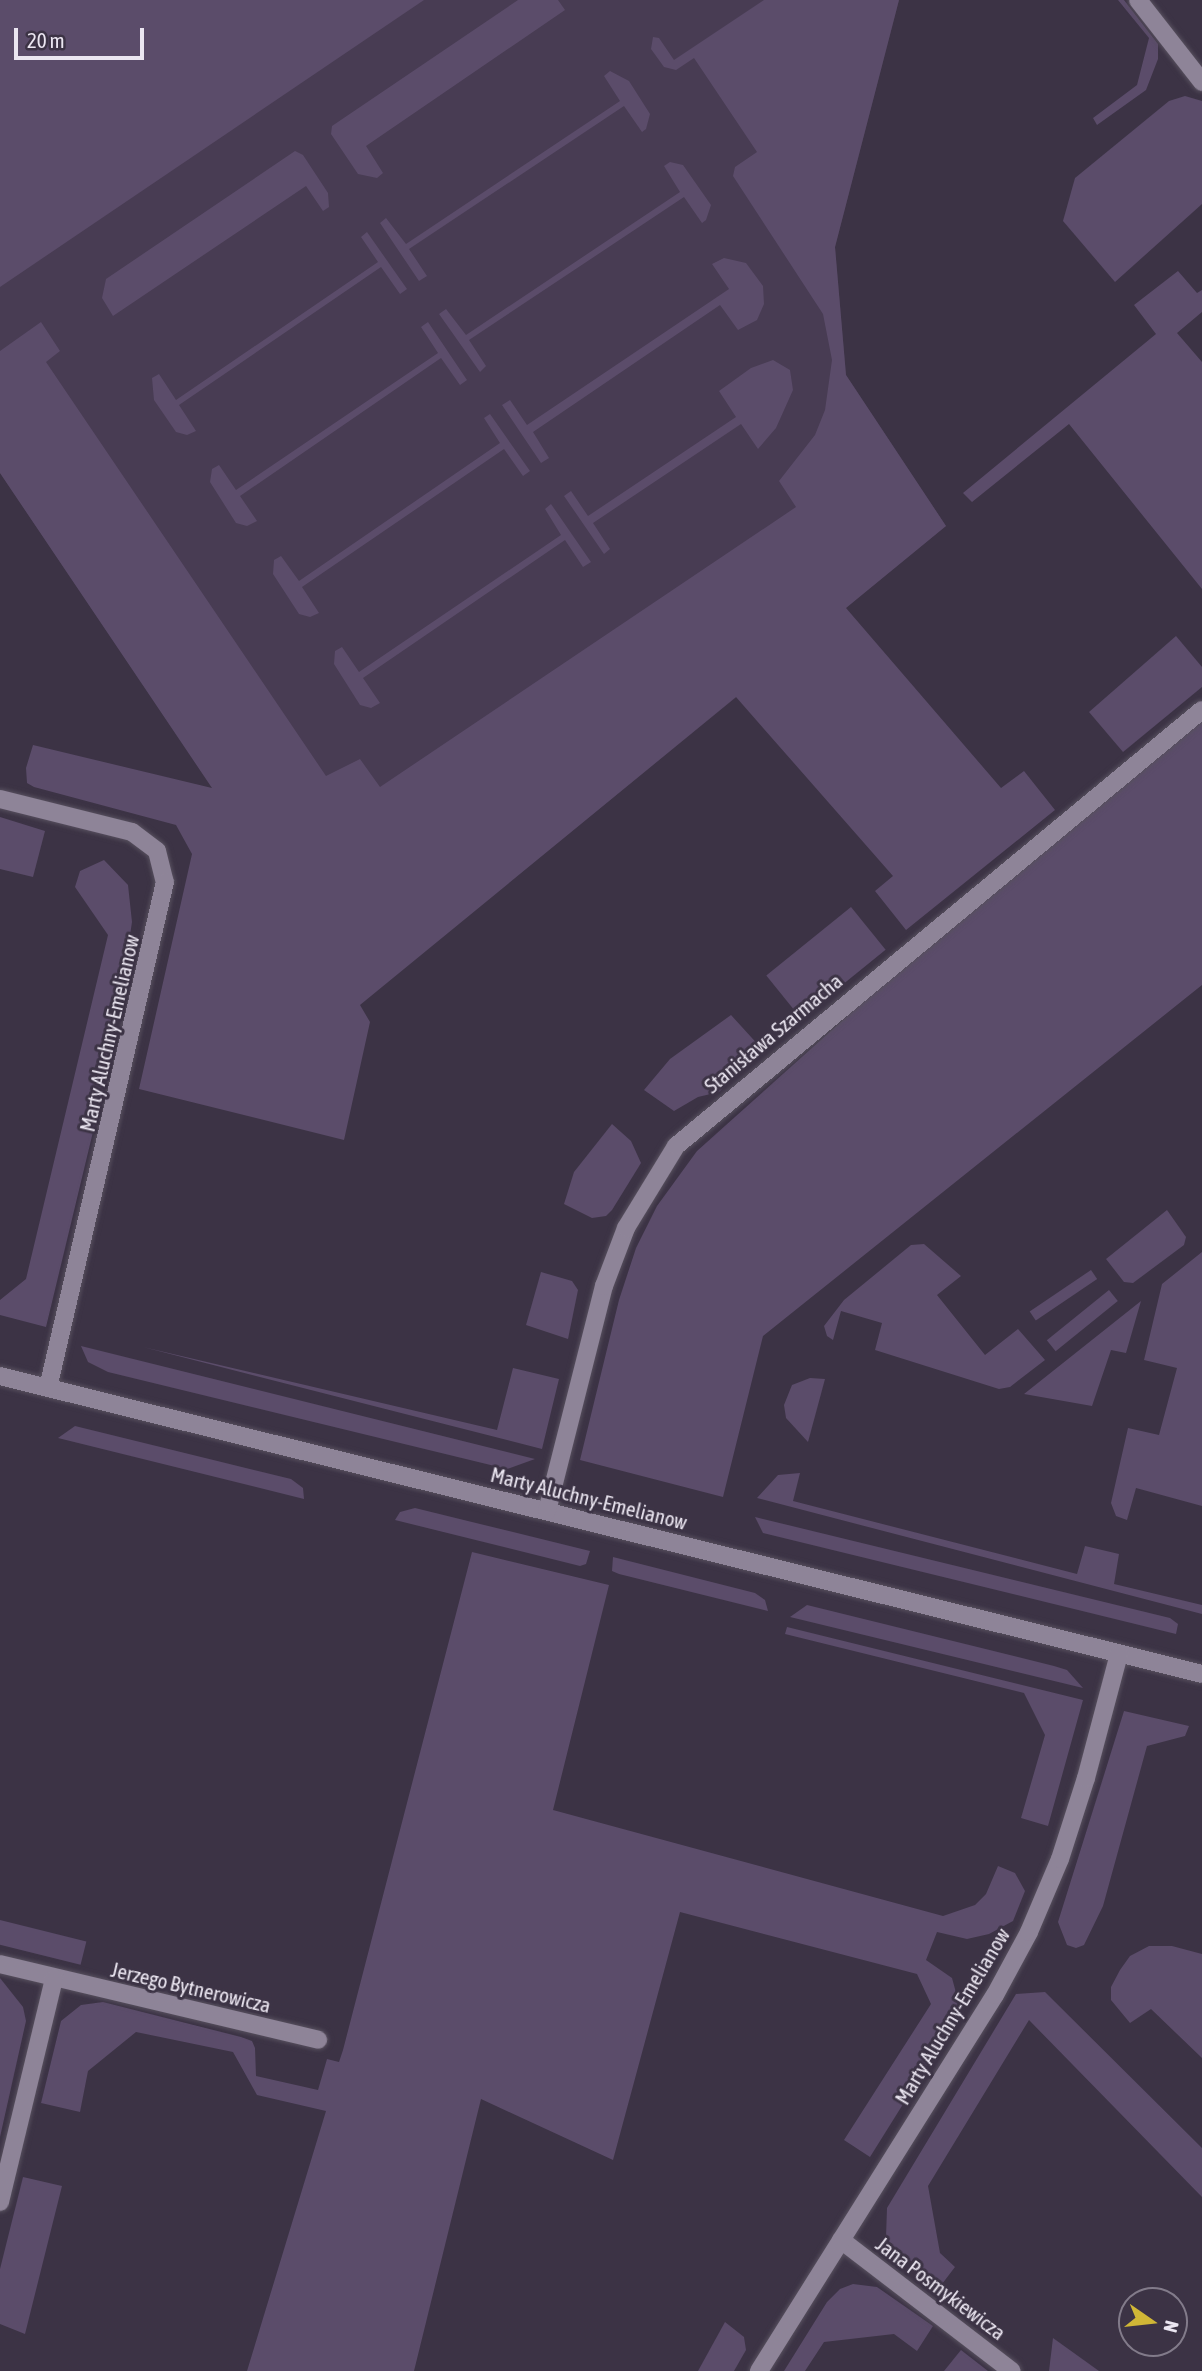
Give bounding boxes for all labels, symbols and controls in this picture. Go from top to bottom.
scale bar [18,14,147,58]
text: 20 m [27,28,65,52]
street label: Marty Aluchny-Emelianow [74,932,144,1134]
street label: Stanisława Szarmacha [699,968,847,1098]
street label: Marty Aluchny-Emelianow [488,1461,690,1535]
street label: Marty Aluchny-Emelianow [889,1923,1015,2109]
street label: Jerzego Bytnerowicza [109,1956,273,2018]
street label: Jana Posmykiewicza [871,2231,1011,2345]
north arrow [1118,2287,1188,2357]
text: N [1159,2318,1183,2335]

